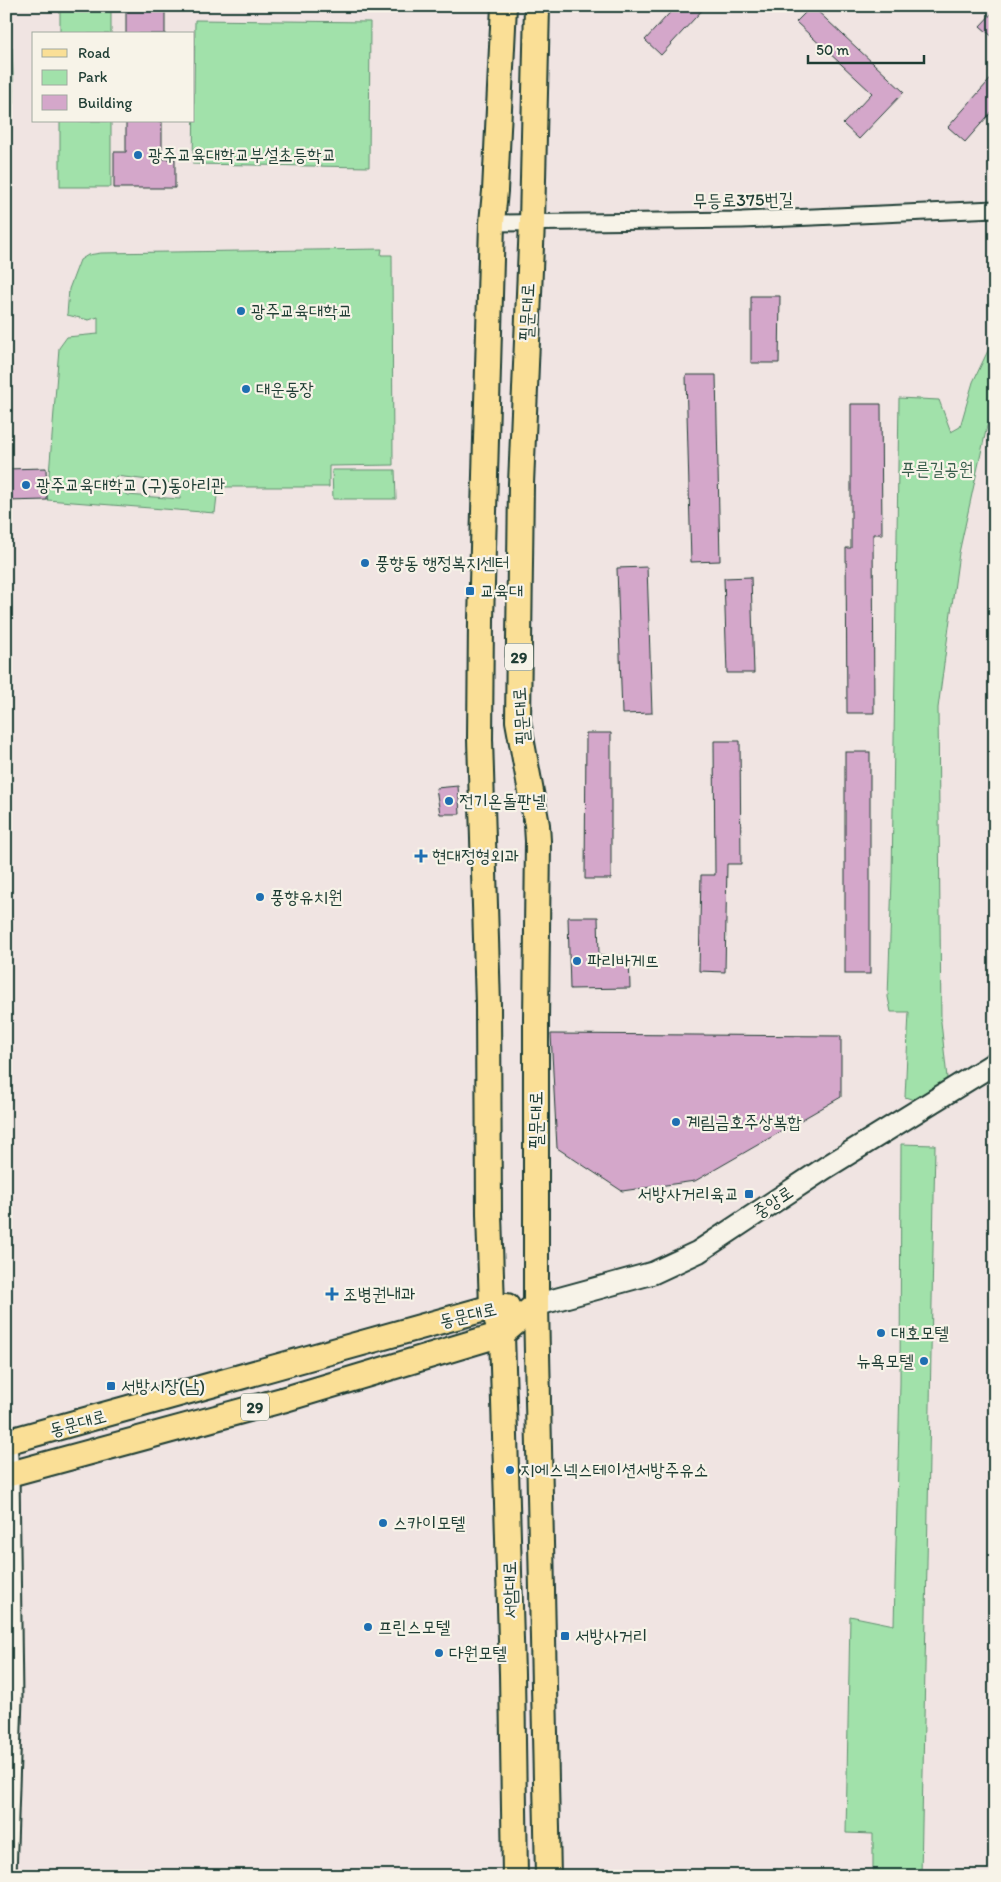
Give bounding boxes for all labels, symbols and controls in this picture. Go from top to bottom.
legend [32,32,195,122]
scale bar [808,32,925,64]
text: 50 m [816,41,849,59]
text: Road [78,44,111,62]
text: Park [78,68,108,86]
text: Building [78,94,132,112]
place label: 광주교육대학교부설초등학교 [148,144,336,166]
marker: 광주교육대학교부설초등학교 [132,149,144,161]
street label: 무등로375번길 [693,188,794,212]
street label: 필문대로 [515,283,539,341]
place label: 광주교육대학교 [251,300,352,322]
marker: 광주교육대학교 [235,305,247,317]
place label: 대운동장 [256,378,314,400]
marker: 대운동장 [240,383,252,395]
park label: 푸른길공원 [901,458,973,480]
place label: 광주교육대학교 (구)동아리관 [36,474,226,496]
marker: 광주교육대학교 (구)동아리관 [20,479,32,491]
place label: 풍향동 행정복지센터 [375,552,509,574]
marker: 풍향동 행정복지센터 [359,557,371,569]
place label: 교육대 [480,580,523,602]
marker: 교육대 [464,585,476,597]
road number: 29 [505,644,533,670]
street label: 필문대로 [508,686,534,746]
place label: 전기온돌판넬 [459,790,546,812]
marker: 전기온돌판넬 [443,795,455,807]
place label: 현대정형외과 [432,845,519,867]
marker: 현대정형외과 [414,849,428,863]
place label: 풍향유치원 [270,886,342,908]
marker: 풍향유치원 [254,891,266,903]
place label: 파리바게뜨 [587,950,659,972]
marker: 파리바게뜨 [571,955,583,967]
street label: 필문대로 [525,1091,547,1149]
place label: 계림금호주상복합 [686,1111,802,1133]
marker: 계림금호주상복합 [670,1116,682,1128]
street label: 중앙로 [749,1181,797,1223]
place label: 서방사거리육교 [638,1183,739,1205]
marker: 서방사거리육교 [743,1188,755,1200]
place label: 조병권내과 [343,1283,415,1305]
marker: 조병권내과 [325,1287,339,1301]
street label: 동문대로 [437,1298,499,1332]
place label: 대호모텔 [891,1322,949,1344]
marker: 대호모텔 [875,1327,887,1339]
place label: 뉴욕모텔 [856,1350,914,1372]
marker: 뉴욕모텔 [918,1355,930,1367]
place label: 서방시장(남) [121,1375,205,1397]
marker: 서방시장(남) [105,1380,117,1392]
road number: 29 [241,1394,269,1420]
street label: 동문대로 [47,1405,109,1441]
place label: 지에스넥스테이션서방주유소 [520,1459,708,1481]
marker: 지에스넥스테이션서방주유소 [504,1464,516,1476]
place label: 스카이모텔 [393,1512,465,1534]
marker: 스카이모텔 [377,1517,389,1529]
street label: 서암대로 [498,1561,522,1619]
place label: 프린스모텔 [378,1616,450,1638]
marker: 프린스모텔 [362,1621,374,1633]
place label: 서방사거리 [575,1625,647,1647]
marker: 서방사거리 [559,1630,571,1642]
place label: 다원모텔 [449,1642,507,1664]
marker: 다원모텔 [433,1647,445,1659]

